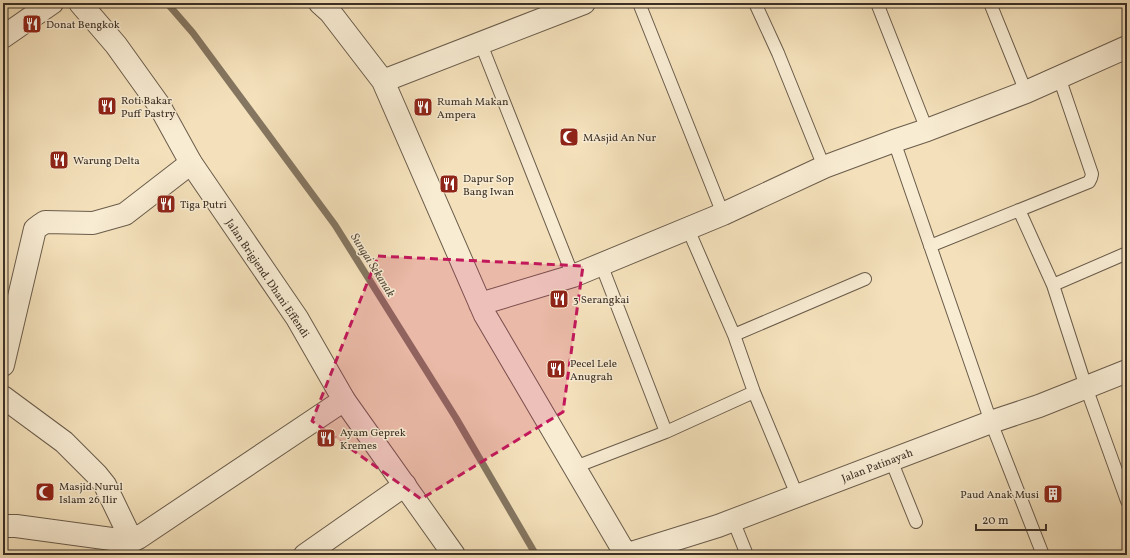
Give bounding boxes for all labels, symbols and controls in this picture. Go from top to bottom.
restaurant icon: Donat Bengkok [21,13,43,35]
place label: Donat Bengkok [46,18,120,33]
place label: Roti Bakar Puff Pastry [121,94,175,122]
restaurant icon: Roti Bakar Puff Pastry [96,95,118,117]
place label: Rumah Makan Ampera [437,95,509,123]
restaurant icon: Rumah Makan Ampera [412,96,434,118]
mosque icon: MAsjid An Nur [558,126,580,148]
place label: MAsjid An Nur [583,131,656,146]
restaurant icon: Warung Delta [48,149,70,171]
place label: Warung Delta [73,154,140,169]
place label: Dapur Sop Bang Iwan [463,172,515,200]
restaurant icon: Dapur Sop Bang Iwan [438,173,460,195]
restaurant icon: Tiga Putri [155,193,177,215]
place label: Tiga Putri [180,198,227,213]
street label: Jalan Brigjend. Dhani Effendi [221,216,312,341]
water label: Sungai Sekanak [346,231,398,301]
restaurant icon: 3 Serangkai [548,288,570,310]
place label: 3 Serangkai [573,293,629,308]
place label: Pecel Lele Anugrah [570,357,617,385]
restaurant icon: Pecel Lele Anugrah [545,358,567,380]
place label: Ayam Geprek Kremes [340,426,406,454]
restaurant icon: Ayam Geprek Kremes [315,427,337,449]
street label: Jalan Patinayah [840,446,916,487]
place label: Masjid Nurul Islam 26 Ilir [59,480,123,508]
mosque icon: Masjid Nurul Islam 26 Ilir [34,481,56,503]
building icon: Paud Anak Musi [1042,483,1064,505]
place label: Paud Anak Musi [960,488,1039,503]
scale bar [976,506,1046,532]
text: 20 m [982,513,1009,529]

